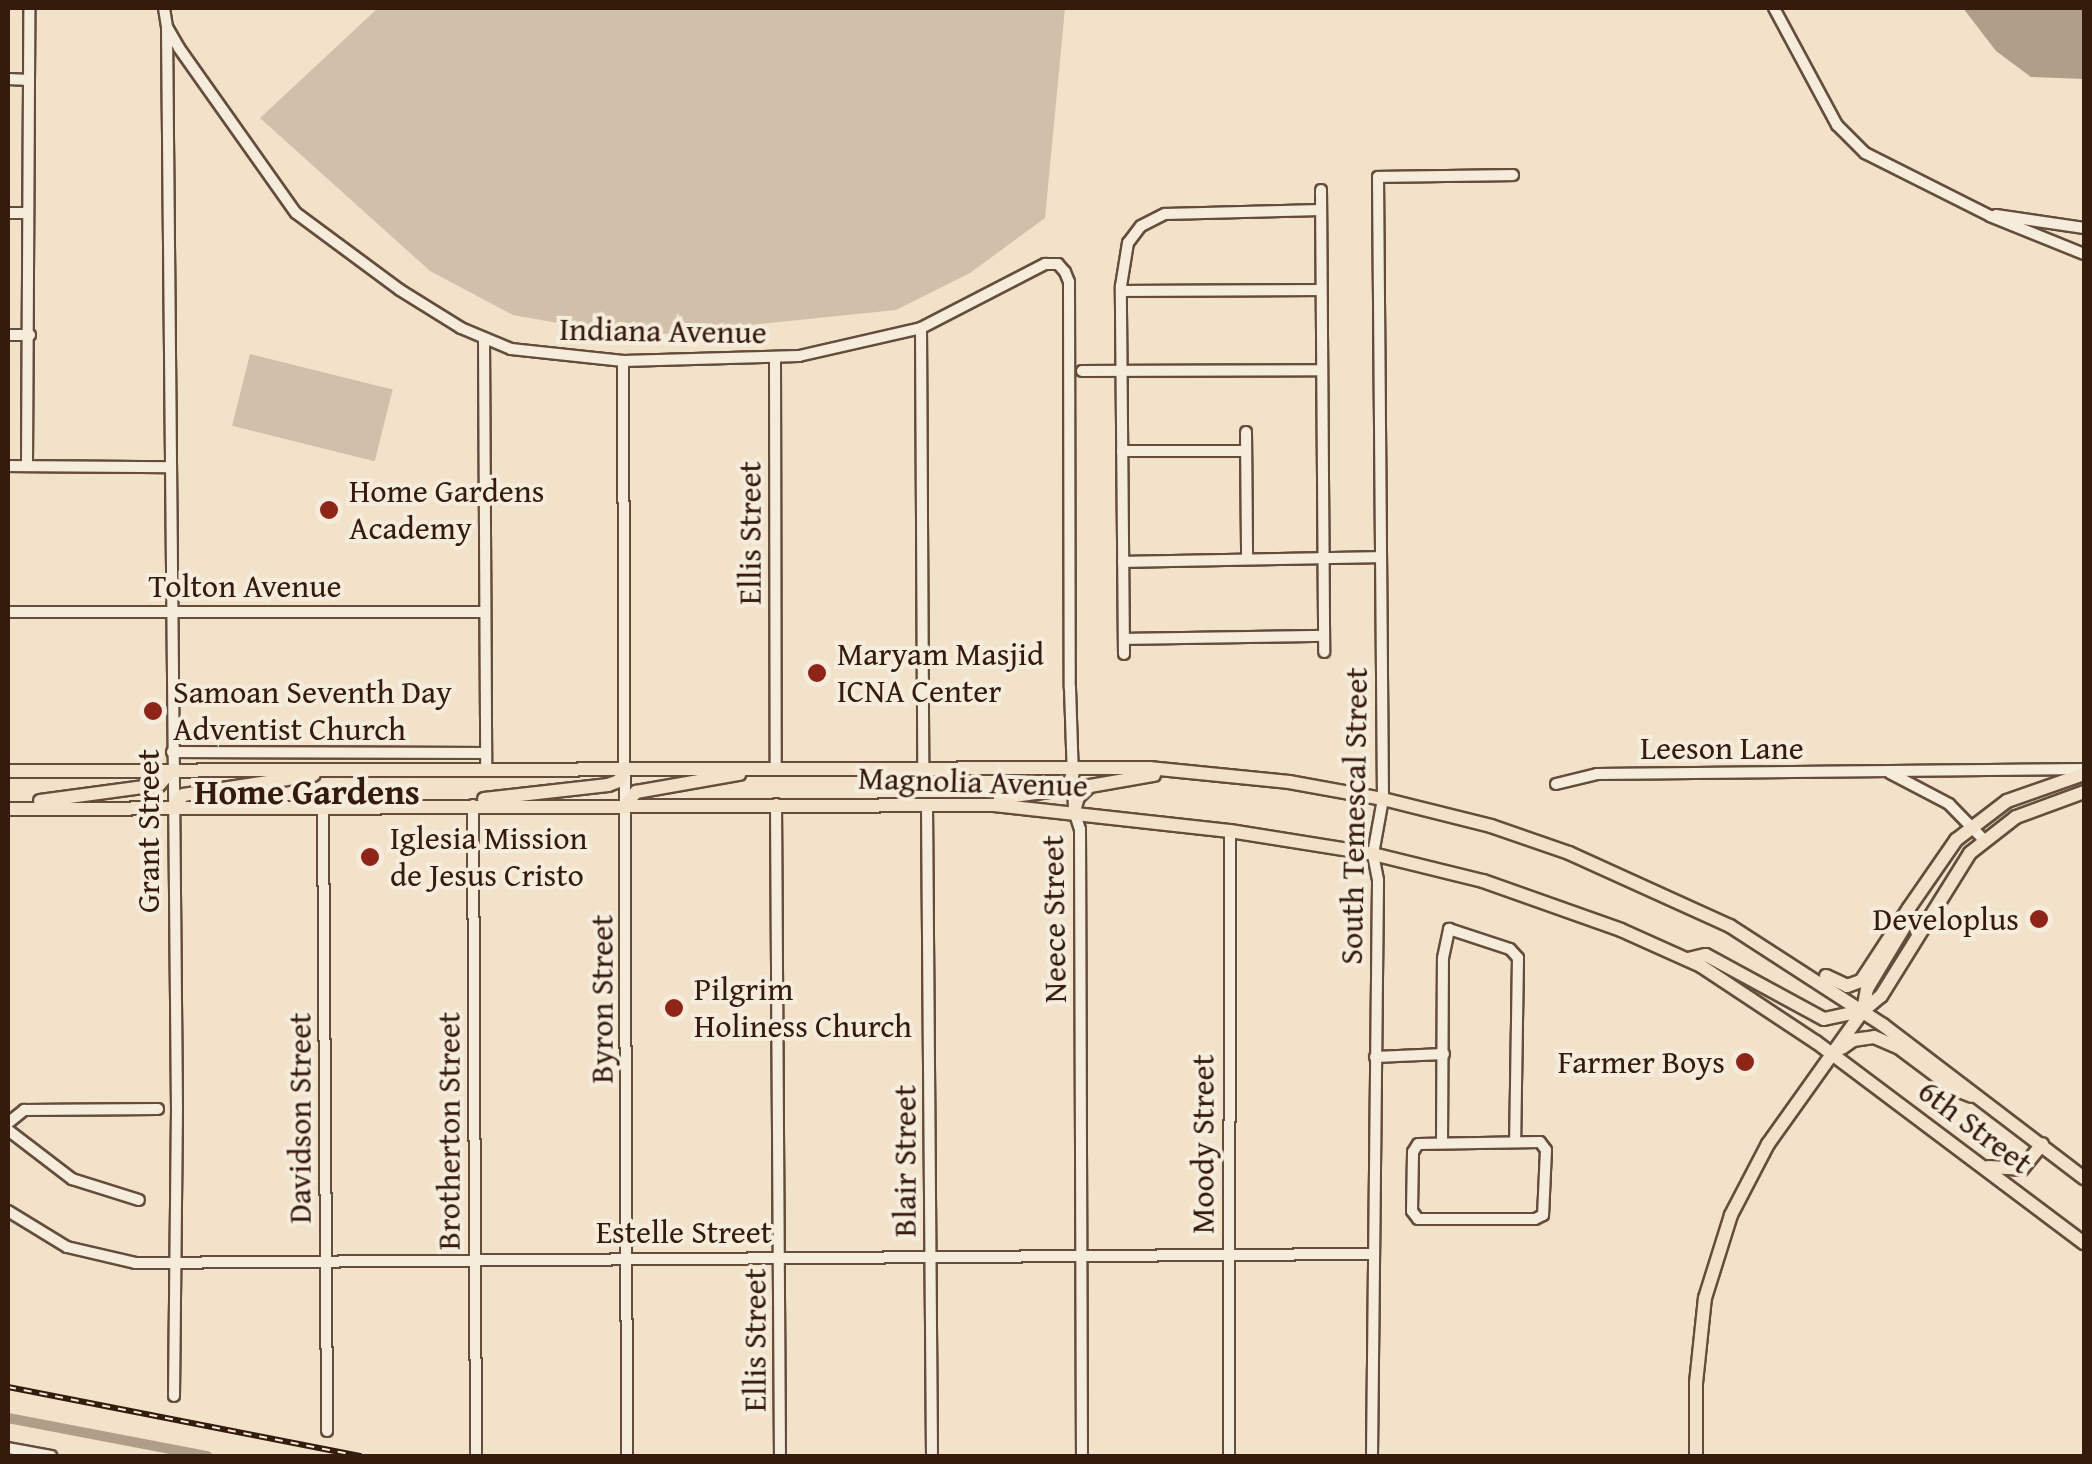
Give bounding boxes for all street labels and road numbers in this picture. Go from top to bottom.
street label: Indiana Avenue [559,310,767,352]
street label: Ellis Street [731,461,769,605]
street label: Tolton Avenue [149,567,341,605]
street label: South Temescal Street [1332,667,1376,965]
street label: Leeson Lane [1640,729,1804,767]
street label: Grant Street [129,749,167,913]
street label: Magnolia Avenue [857,759,1089,805]
street label: Neece Street [1033,835,1075,1003]
street label: Byron Street [583,914,621,1084]
street label: Davidson Street [281,1012,319,1224]
street label: Brotherton Street [430,1012,468,1250]
street label: Moody Street [1184,1054,1222,1234]
street label: 6th Street [1910,1072,2040,1182]
street label: Blair Street [886,1085,924,1237]
street label: Estelle Street [596,1213,772,1251]
street label: Ellis Street [736,1268,774,1412]

